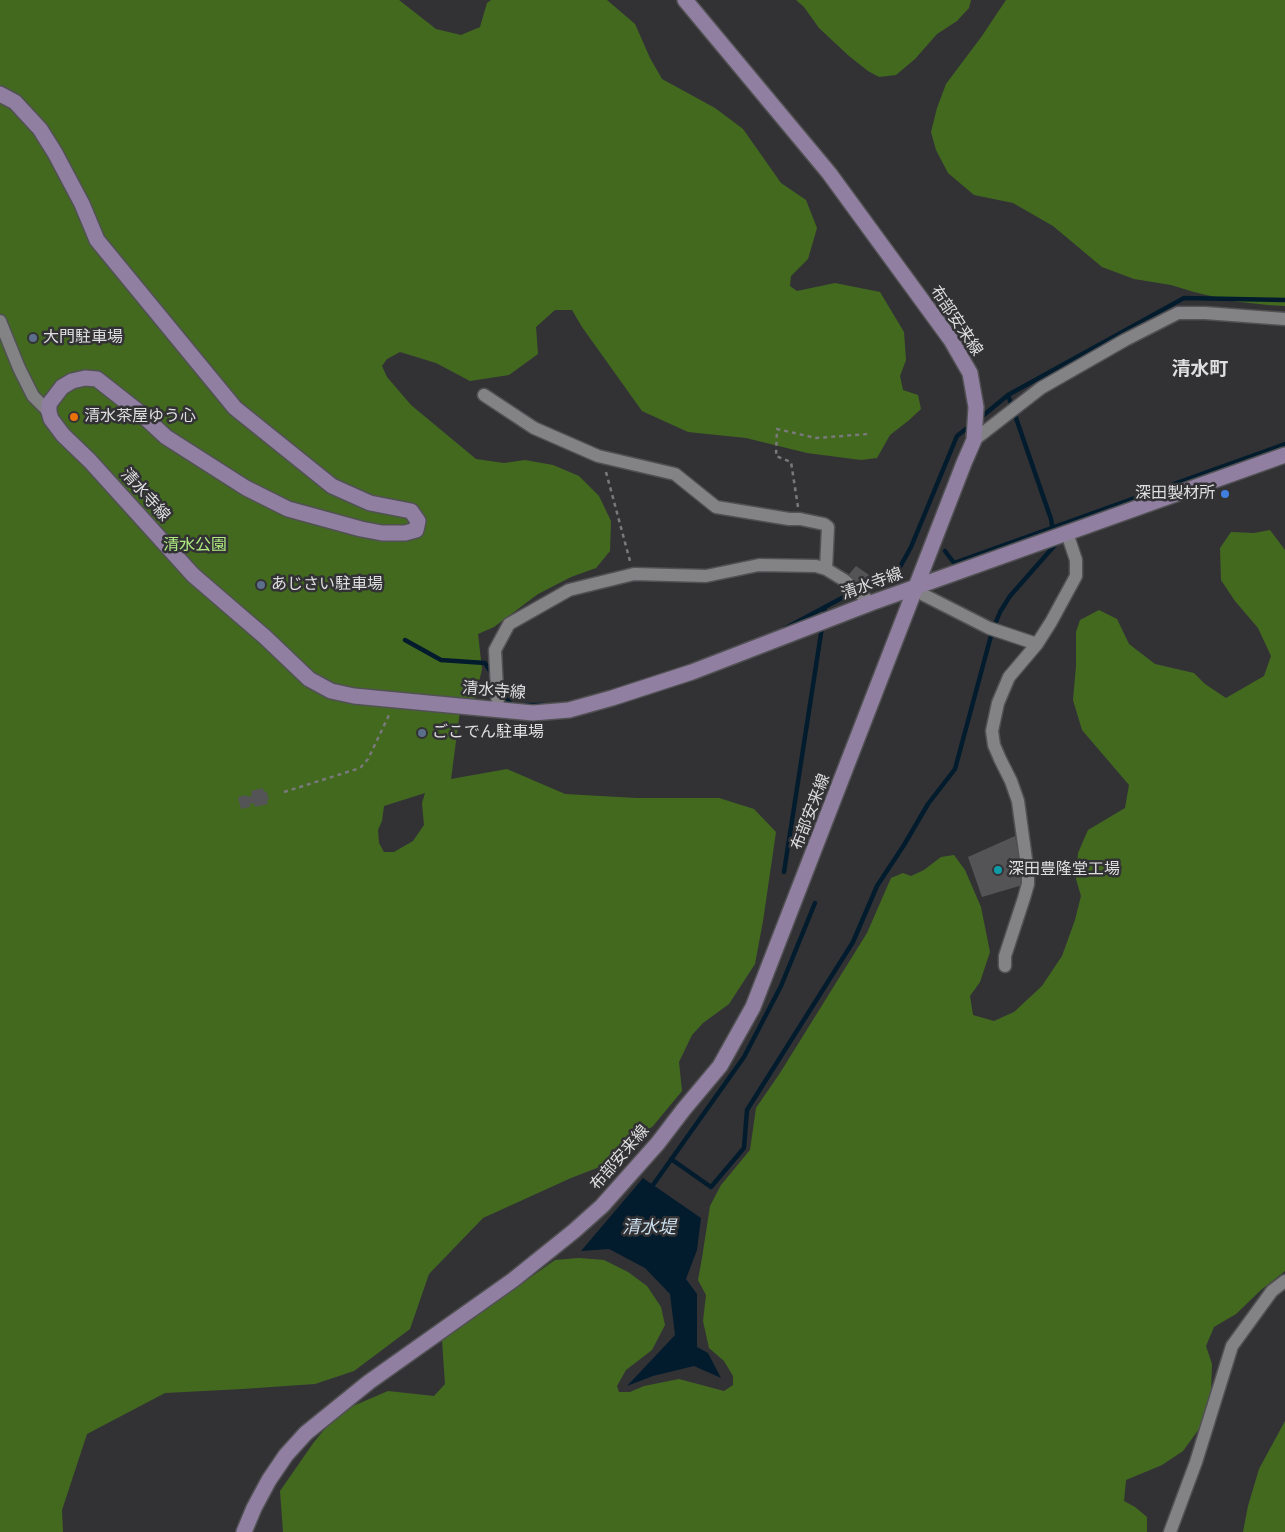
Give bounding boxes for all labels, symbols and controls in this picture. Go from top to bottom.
street label: 布部安来線 [926,282,986,360]
place label: 大門駐車場 [43,328,123,348]
marker: 大門駐車場 [27,332,39,344]
district label: 清水町 [1172,359,1228,381]
place label: 清水茶屋ゆう心 [84,407,196,427]
marker: 清水茶屋ゆう心 [68,411,80,423]
street label: 清水寺線 [116,465,174,525]
place label: 深田製材所 [1135,484,1215,504]
marker: 深田製材所 [1219,488,1231,500]
park label: 清水公園 [163,536,227,556]
street label: 清水寺線 [839,564,905,604]
place label: あじさい駐車場 [271,575,383,595]
marker: あじさい駐車場 [255,579,267,591]
street label: 清水寺線 [461,679,527,703]
place label: ごこでん駐車場 [432,723,544,743]
marker: ごこでん駐車場 [416,727,428,739]
street label: 布部安来線 [788,771,834,853]
place label: 深田豊隆堂工場 [1008,860,1120,880]
marker: 深田豊隆堂工場 [992,864,1004,876]
street label: 布部安来線 [587,1122,653,1194]
water label: 清水堤 [622,1217,676,1239]

